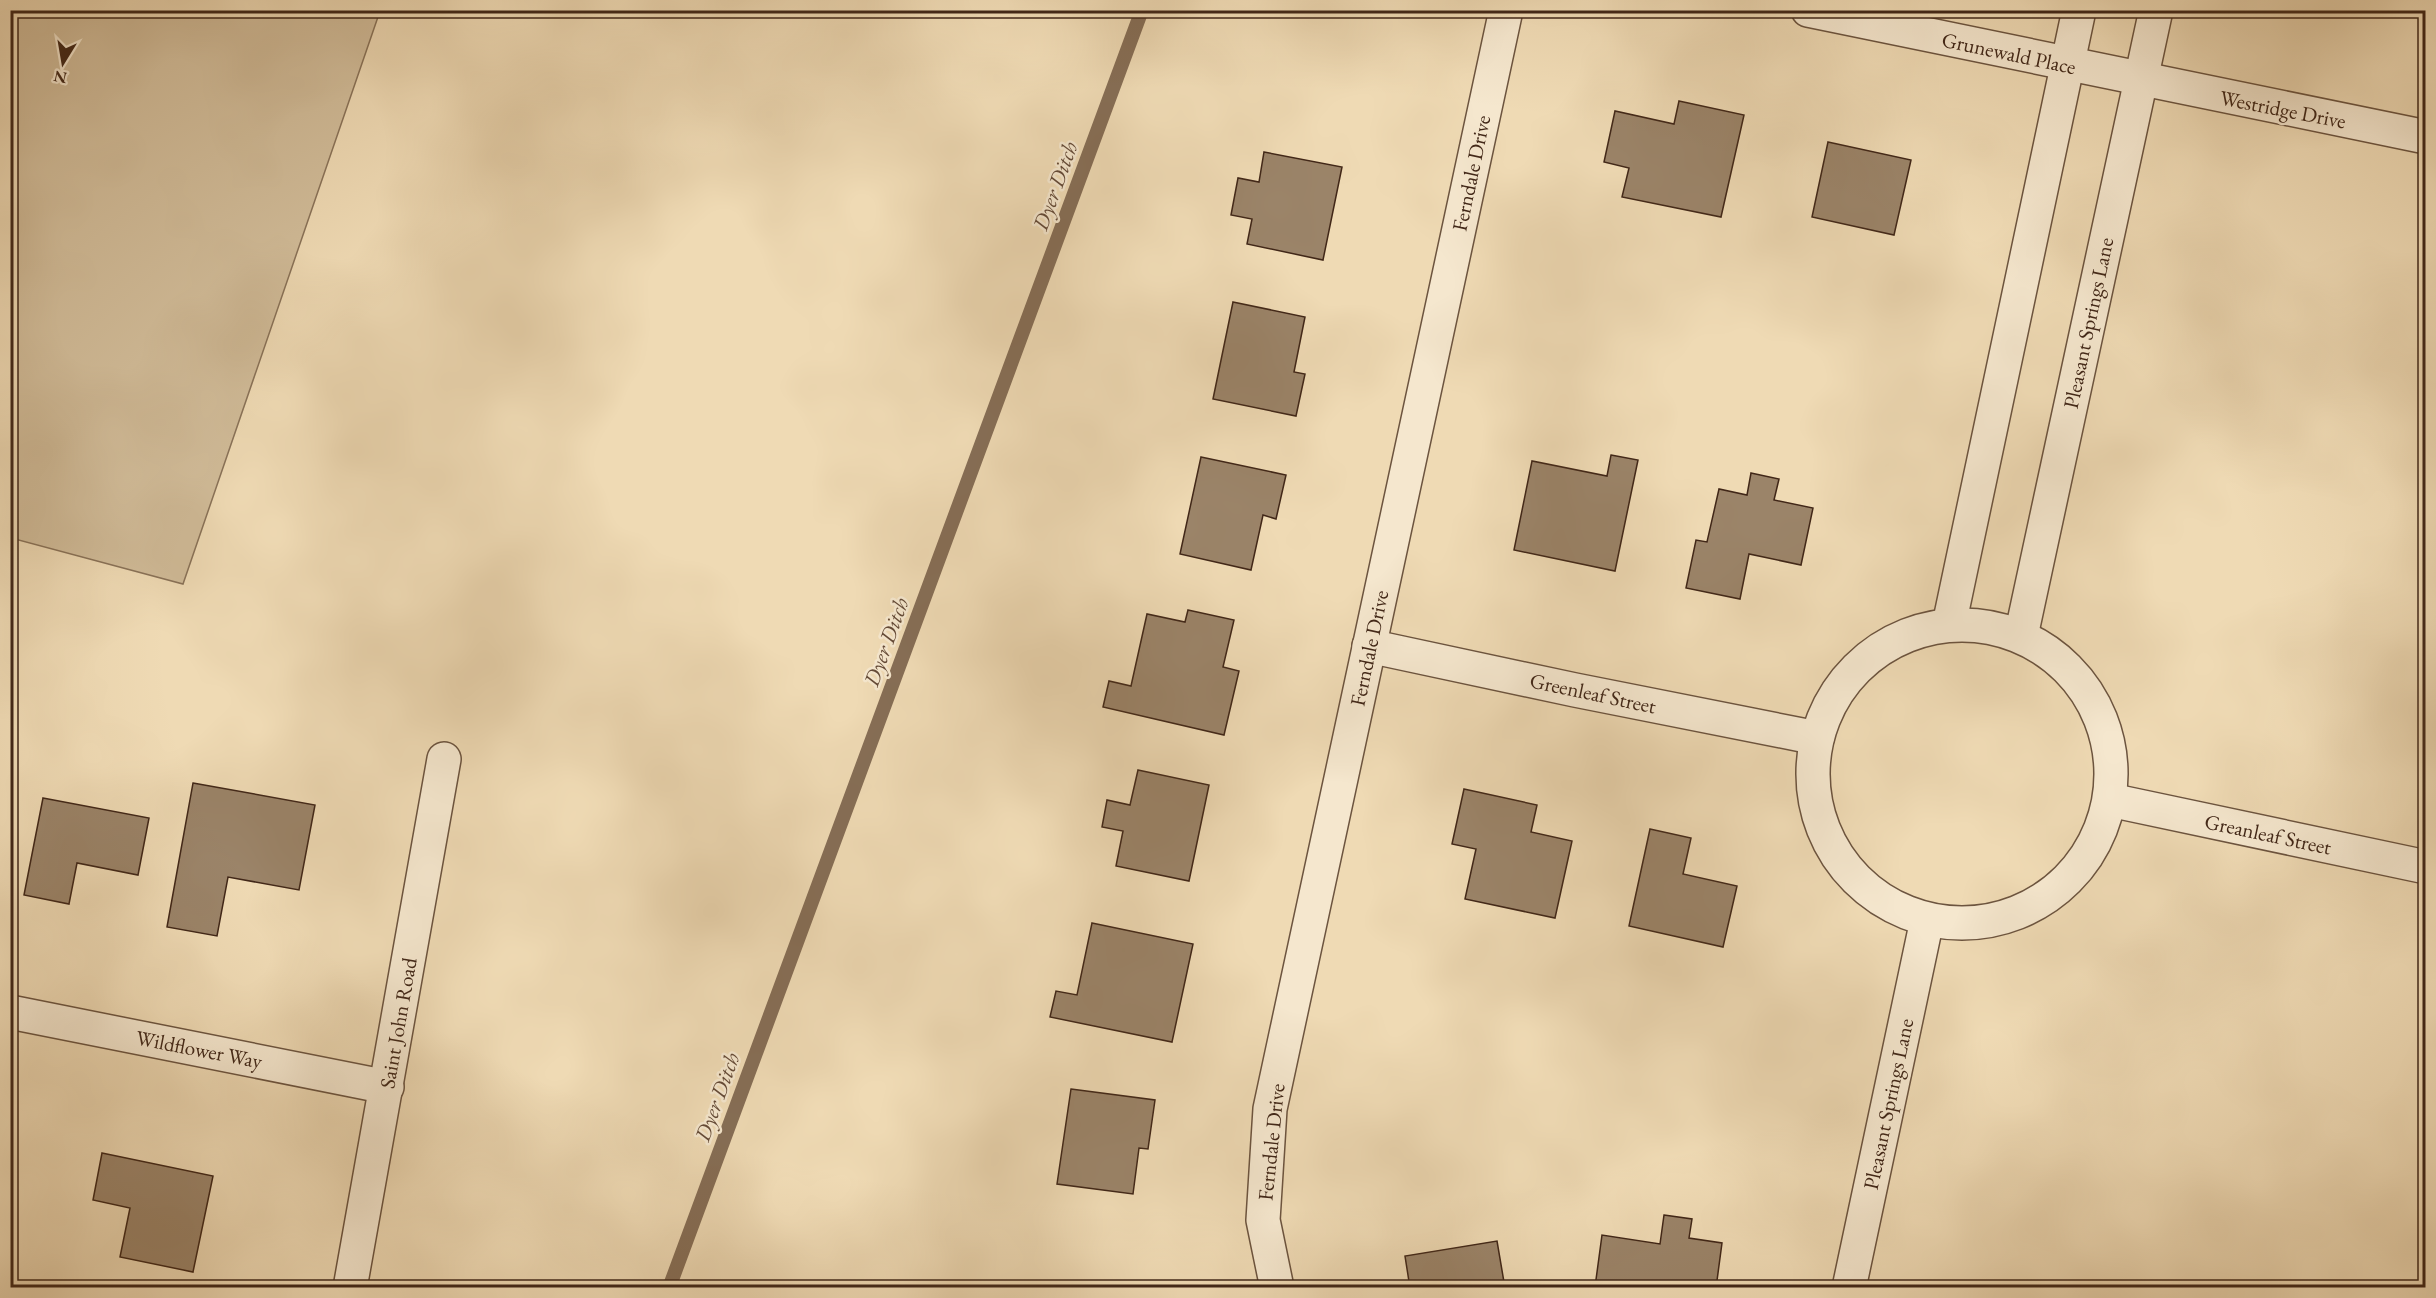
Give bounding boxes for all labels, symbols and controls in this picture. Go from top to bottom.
street label: Grunewald Place [1940,26,2078,80]
north arrow [33,33,93,93]
text: N [52,66,69,89]
street label: Westridge Drive [2218,84,2348,134]
street label: Ferndale Drive [1446,113,1496,233]
water label: Dyer Ditch [1025,137,1085,235]
street label: Pleasant Springs Lane [2057,235,2119,411]
street label: Ferndale Drive [1344,588,1394,708]
water label: Dyer Ditch [856,593,916,691]
street label: Greenleaf Street [1527,666,1659,720]
street label: Greanleaf Street [2202,807,2334,861]
street label: Saint John Road [373,955,423,1091]
street label: Pleasant Springs Lane [1857,1016,1919,1192]
street label: Wildflower Way [134,1024,265,1075]
water label: Dyer Ditch [687,1048,747,1146]
street label: Ferndale Drive [1251,1082,1291,1202]

